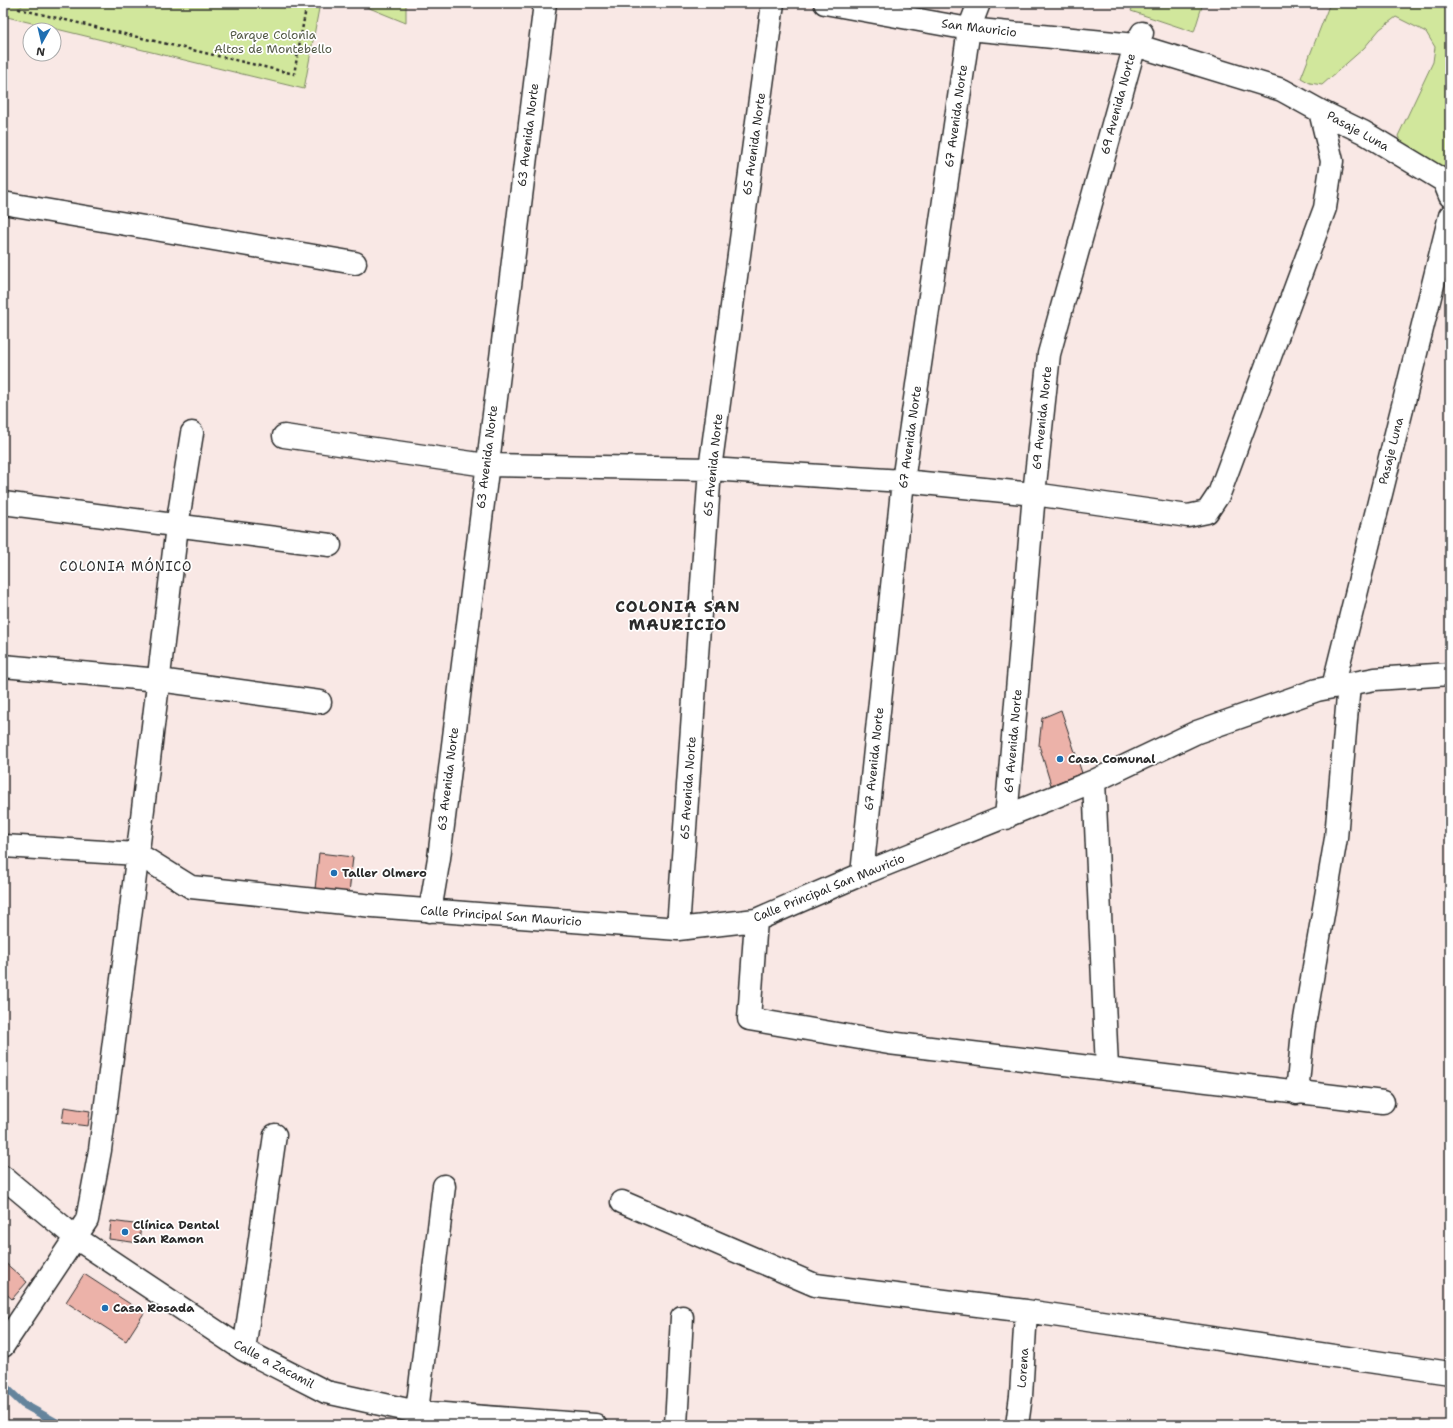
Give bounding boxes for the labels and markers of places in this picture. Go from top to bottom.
place label: Casa Comunal [1068,751,1155,767]
marker: Casa Comunal [1055,754,1065,764]
place label: Taller Olmero [342,865,427,881]
marker: Taller Olmero [329,868,339,878]
place label: Clínica Dental San Ramon [133,1217,219,1247]
marker: Clínica Dental San Ramon [120,1227,130,1237]
place label: Casa Rosada [113,1300,195,1316]
marker: Casa Rosada [100,1303,110,1313]

